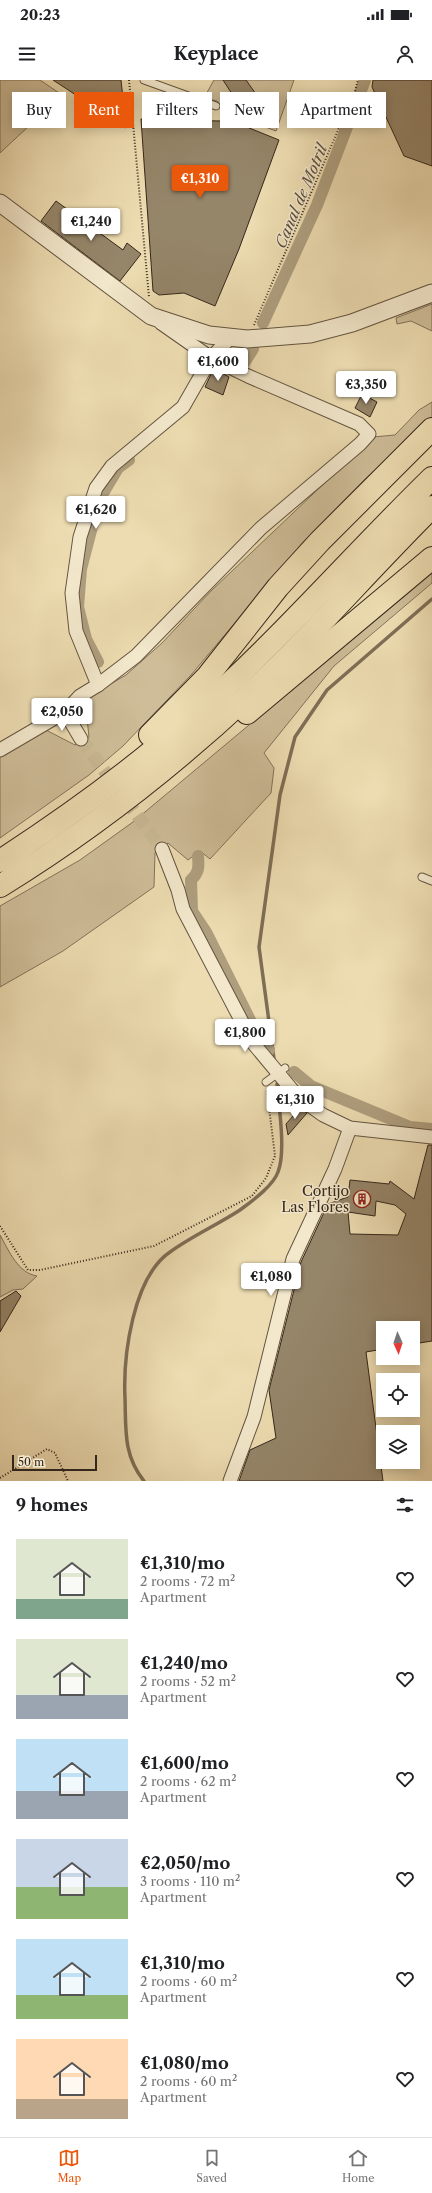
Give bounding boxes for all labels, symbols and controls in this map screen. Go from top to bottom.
text: 20:23 [20,5,60,24]
icon: menu [16,43,38,65]
text: Keyplace [174,43,258,65]
icon: person [394,43,416,65]
chip: Buy [12,92,66,128]
chip: Rent [74,92,134,128]
chip: Filters [142,92,212,128]
chip: New [220,92,279,128]
chip: Apartment [287,92,386,128]
water label: Canal de Motril [271,139,332,251]
pin: €1,310 [167,165,233,199]
text: €1,310 [180,170,220,186]
pin: €1,240 [58,208,124,242]
text: €1,240 [70,213,112,229]
pin: €1,600 [185,348,251,382]
text: €1,600 [197,353,239,369]
pin: €3,350 [333,371,399,405]
text: €3,350 [345,376,387,392]
pin: €1,620 [63,496,129,530]
text: €1,620 [75,501,117,517]
pin: €2,050 [29,698,95,732]
text: €2,050 [40,703,84,719]
pin: €1,800 [212,1019,278,1053]
text: €1,800 [224,1024,266,1040]
pin: €1,310 [262,1086,328,1120]
text: €1,310 [275,1091,315,1107]
place label: Cortijo Las Flores [281,1182,349,1216]
building icon: Cortijo Las Flores [352,1189,372,1209]
pin: €1,080 [238,1263,304,1297]
text: €1,080 [250,1268,292,1284]
north arrow [376,1321,420,1365]
map controls [376,1321,420,1469]
button: locate [376,1373,420,1417]
button: layers [376,1425,420,1469]
scale bar [12,1453,97,1472]
text: 50 m [18,1455,44,1469]
icon: filters [394,1494,416,1516]
text: 9 homes [16,1495,88,1515]
text: €1,310/mo [140,1553,225,1573]
icon: home [48,1555,96,1603]
icon: heart [394,1568,416,1590]
text: 2 rooms · 72 m² [140,1573,235,1589]
text: Apartment [140,1589,207,1605]
text: €1,240/mo [140,1653,228,1673]
icon: home [48,1655,96,1703]
icon: heart [394,1668,416,1690]
text: 2 rooms · 52 m² [140,1673,236,1689]
text: Apartment [140,1689,207,1705]
text: €1,600/mo [140,1753,229,1773]
icon: home [48,1755,96,1803]
icon: heart [394,1768,416,1790]
text: 2 rooms · 62 m² [140,1773,237,1789]
text: Apartment [140,1789,207,1805]
text: €2,050/mo [140,1853,230,1873]
icon: home [48,1855,96,1903]
icon: heart [394,1868,416,1890]
text: 3 rooms · 110 m² [140,1873,240,1889]
text: Apartment [140,1889,207,1905]
text: €1,310/mo [140,1953,225,1973]
icon: home [48,1955,96,2003]
icon: heart [394,1968,416,1990]
text: 2 rooms · 60 m² [140,1973,237,1989]
text: Apartment [140,1989,207,2005]
text: €1,080/mo [140,2053,229,2073]
icon: home [48,2055,96,2103]
icon: heart [394,2068,416,2090]
text: 2 rooms · 60 m² [140,2073,237,2089]
text: Apartment [140,2089,207,2105]
tab: Map [58,2147,81,2185]
tab: Saved [196,2147,227,2185]
tab: Home [342,2147,374,2185]

